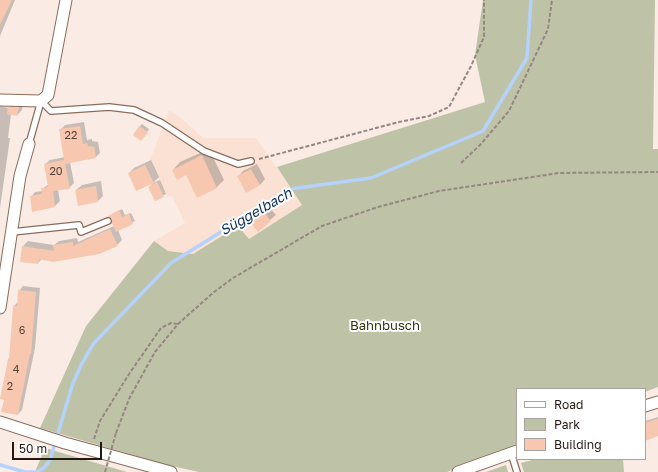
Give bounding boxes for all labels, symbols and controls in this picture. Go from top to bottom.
house number: 22 [65,129,77,143]
house number: 20 [49,165,63,179]
water label: Süggelbach [217,185,295,239]
park label: Bahnbusch [350,318,420,334]
house number: 6 [19,324,25,338]
house number: 4 [13,363,19,377]
house number: 2 [7,380,13,394]
legend [516,388,646,460]
text: Road [554,397,583,412]
text: Park [554,417,580,432]
scale bar [14,434,104,460]
text: Building [554,437,602,452]
text: 50 m [19,441,47,456]

